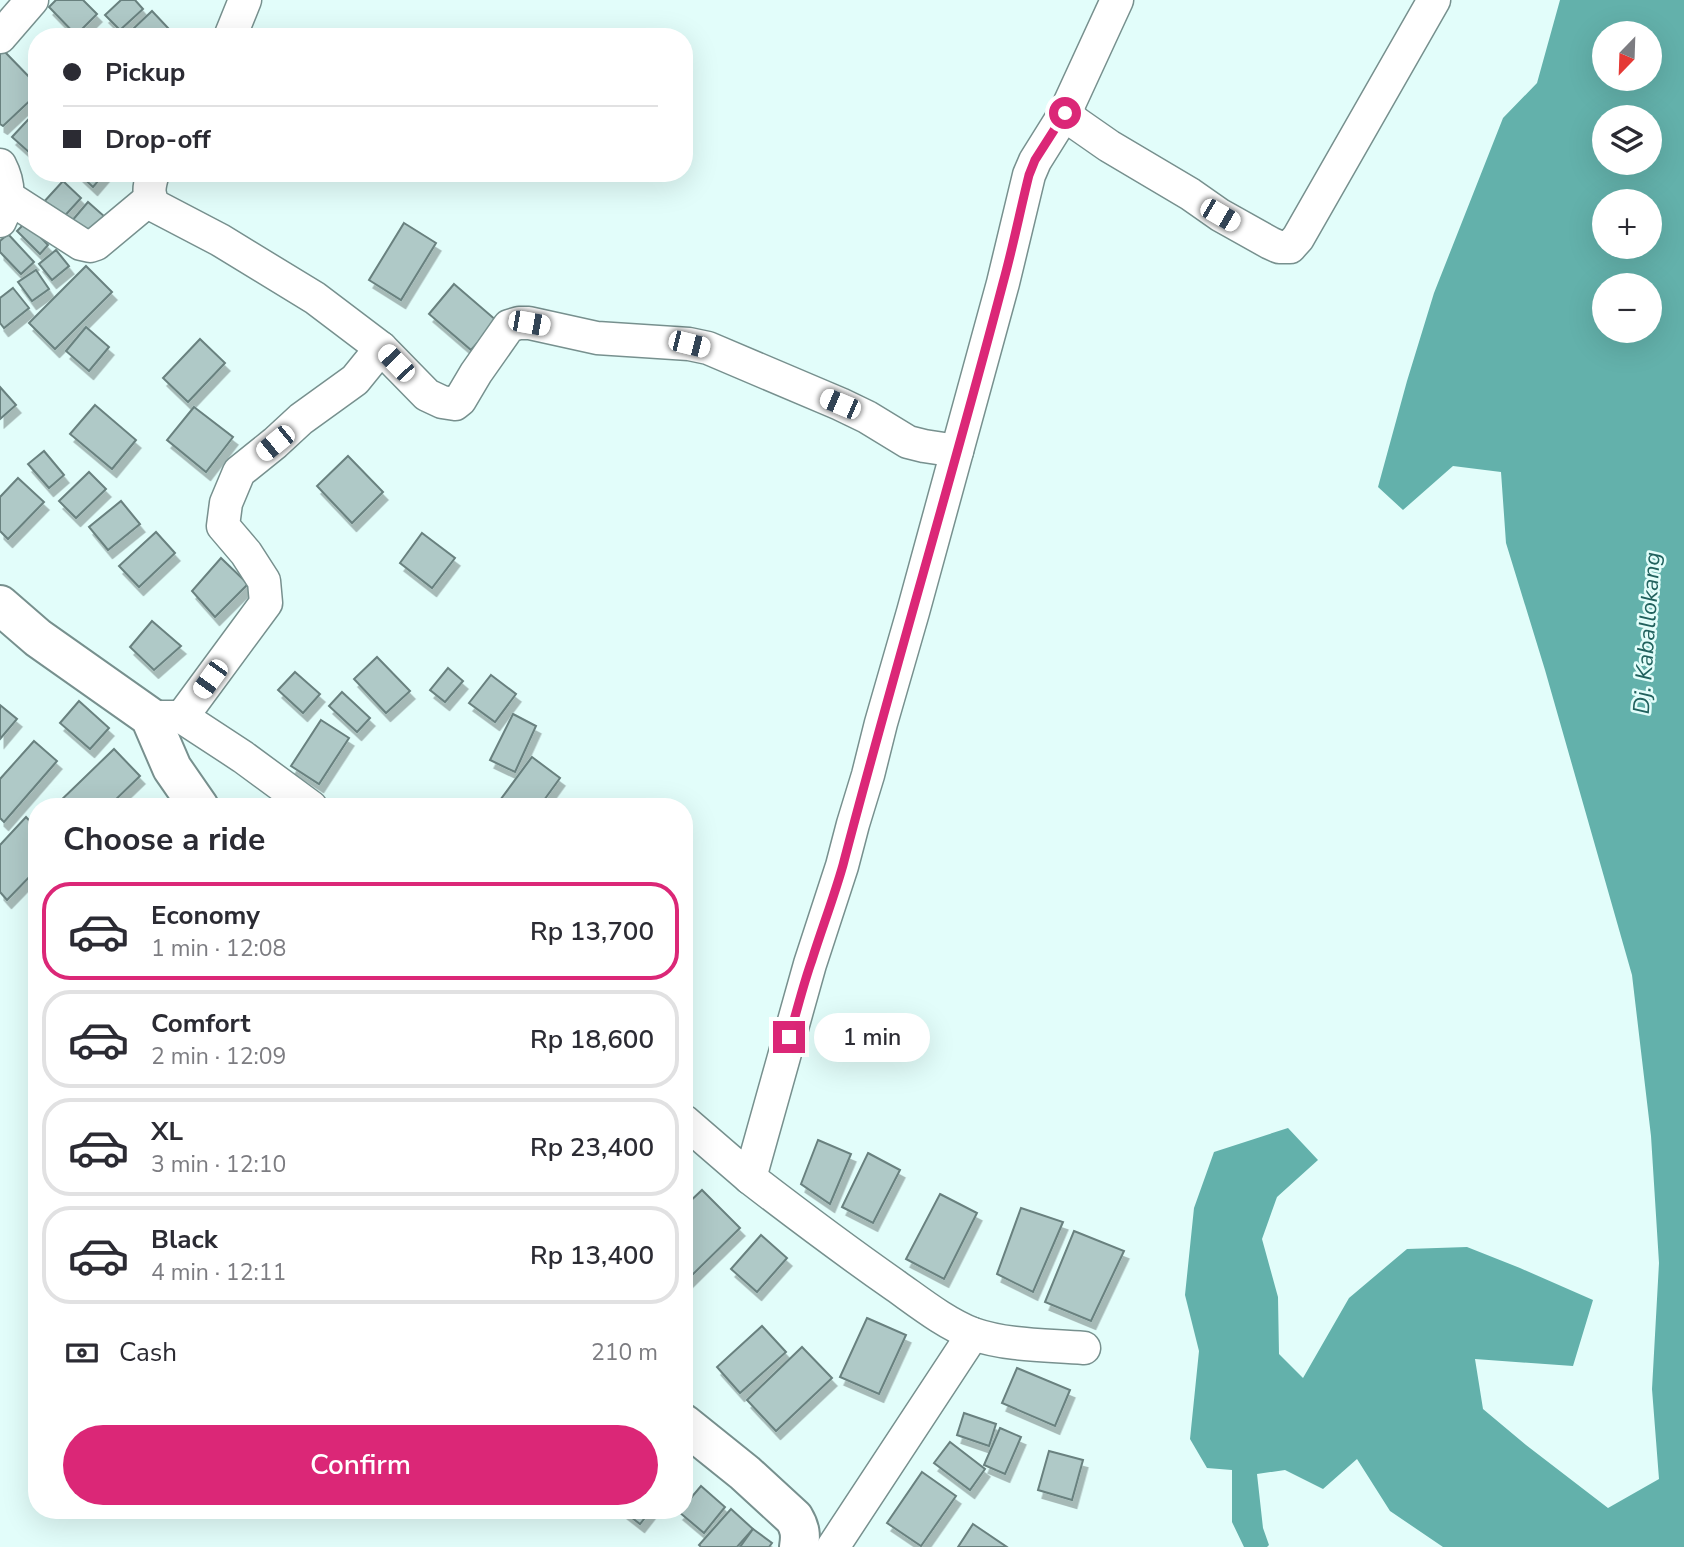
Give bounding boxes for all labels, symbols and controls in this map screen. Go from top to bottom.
north arrow [1592,21,1662,91]
map controls [1592,21,1662,343]
text: Pickup [105,55,185,90]
route start [1049,97,1081,129]
button: layers [1592,105,1662,175]
text: Drop-off [105,122,211,157]
button: + [1592,189,1662,259]
car [1197,195,1244,235]
button: − [1592,273,1662,343]
car [507,309,552,337]
car [667,329,712,359]
car [374,341,419,385]
car [817,386,864,422]
car [253,422,298,464]
water label: Dj. Kaballokang [1626,551,1668,715]
car [190,656,231,702]
text: Choose a ride [63,818,265,861]
text: Economy [151,898,260,933]
icon: car [67,900,130,963]
text: Rp 13,700 [530,914,654,949]
text: 1 min · 12:08 [151,933,286,964]
text: Comfort [151,1006,251,1041]
icon: car [67,1008,130,1071]
callout: 1 min [814,1012,929,1062]
route end [773,1021,805,1053]
text: Rp 18,600 [530,1022,654,1057]
text: 1 min [843,1022,901,1053]
text: 2 min · 12:09 [151,1041,286,1072]
text: XL [151,1114,183,1149]
icon: car [67,1116,130,1179]
text: Rp 23,400 [530,1130,654,1165]
text: 3 min · 12:10 [151,1149,286,1180]
text: Black [151,1222,218,1257]
icon: car [67,1224,130,1287]
text: Rp 13,400 [530,1238,654,1273]
text: 4 min · 12:11 [151,1257,286,1288]
icon: cash [63,1334,101,1372]
text: Cash [119,1335,177,1370]
text: 210 m [591,1337,658,1368]
button: Confirm [63,1425,658,1505]

